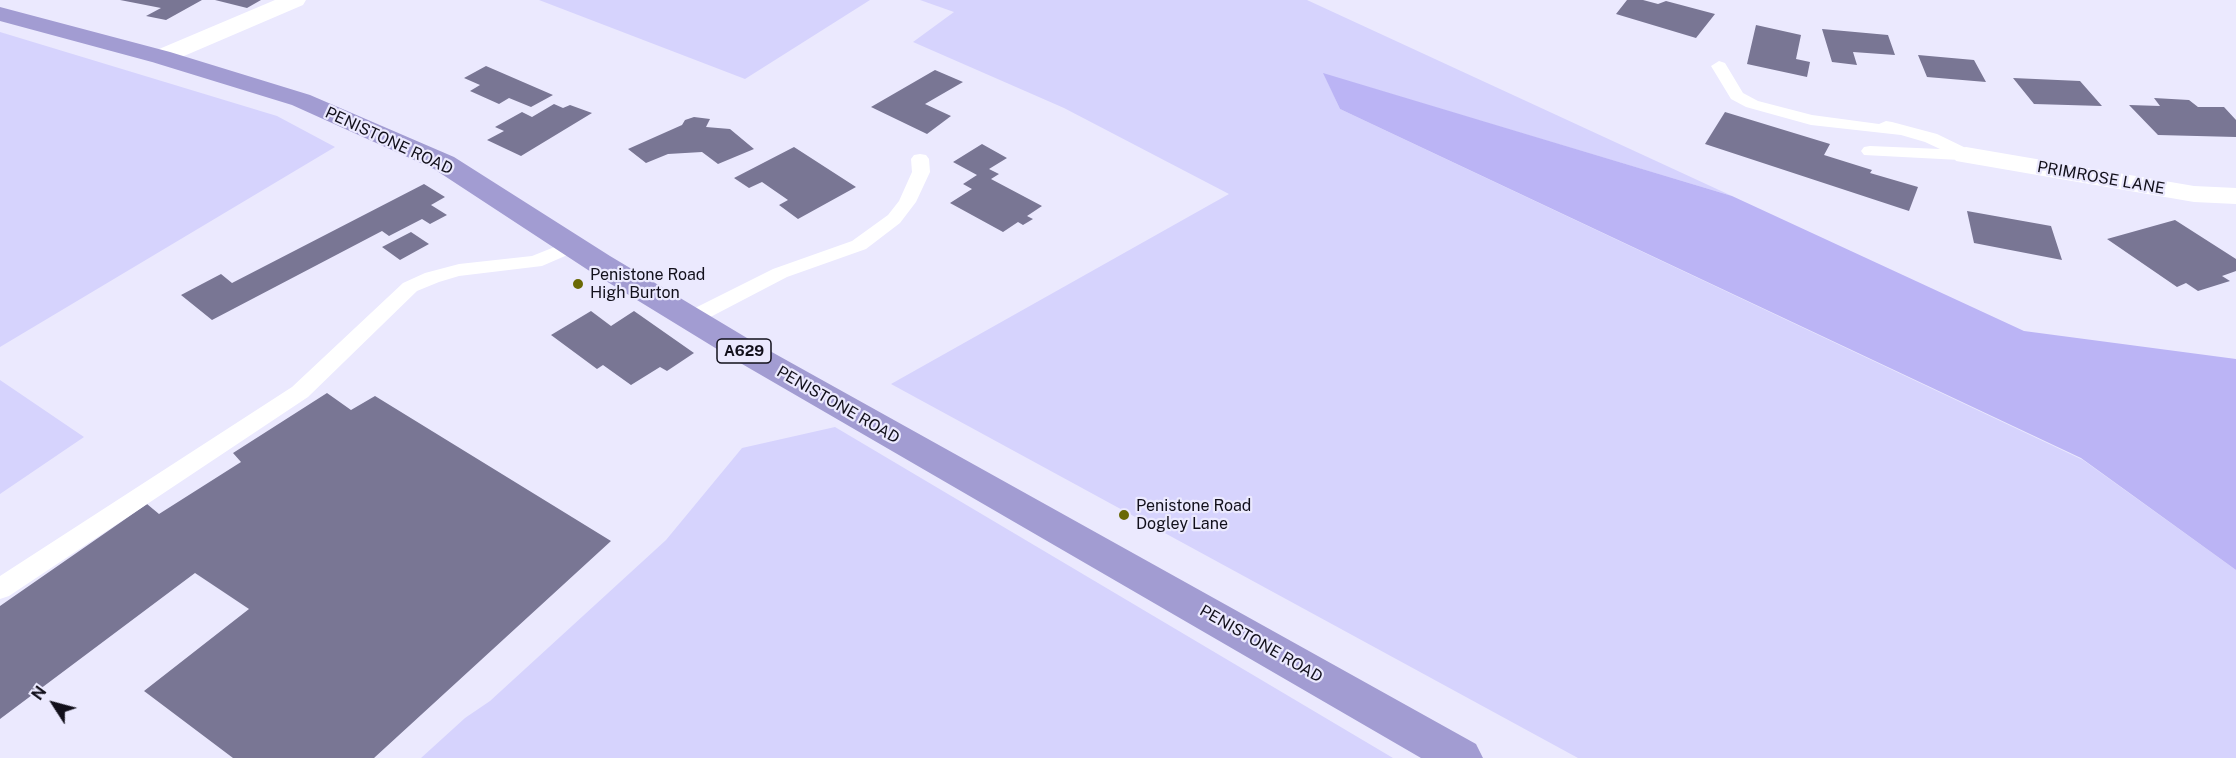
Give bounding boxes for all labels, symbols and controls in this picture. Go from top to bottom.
street label: PENISTONE ROAD [322,103,456,179]
street label: PRIMROSE LANE [2036,157,2166,199]
place label: Penistone Road High Burton [590,265,705,303]
marker: Penistone Road High Burton [571,277,585,291]
road number: A629 [717,339,771,363]
street label: PENISTONE ROAD [773,362,903,448]
place label: Penistone Road Dogley Lane [1136,496,1251,534]
marker: Penistone Road Dogley Lane [1117,508,1131,522]
street label: PENISTONE ROAD [1196,601,1326,687]
north arrow [24,674,84,734]
text: N [28,682,50,704]

